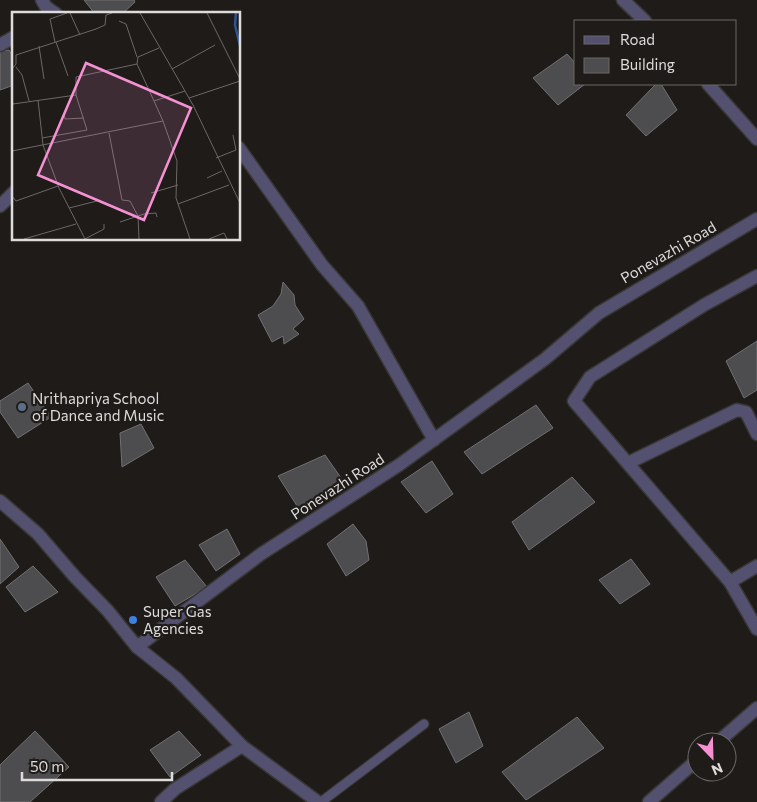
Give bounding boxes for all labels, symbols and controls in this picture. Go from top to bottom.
inset map [12,12,240,240]
legend [574,20,737,85]
text: Road [620,30,655,48]
text: Building [620,55,675,73]
street label: Ponevazhi Road [617,217,719,287]
place label: Nrithapriya School of Dance and Music [32,389,164,424]
marker: Nrithapriya School of Dance and Music [16,401,28,413]
street label: Ponevazhi Road [287,449,387,523]
place label: Super Gas Agencies [143,602,212,637]
marker: Super Gas Agencies [127,614,139,626]
north arrow [687,732,737,782]
scale bar [22,750,172,782]
text: 50 m [30,757,64,775]
text: N [709,760,725,779]

